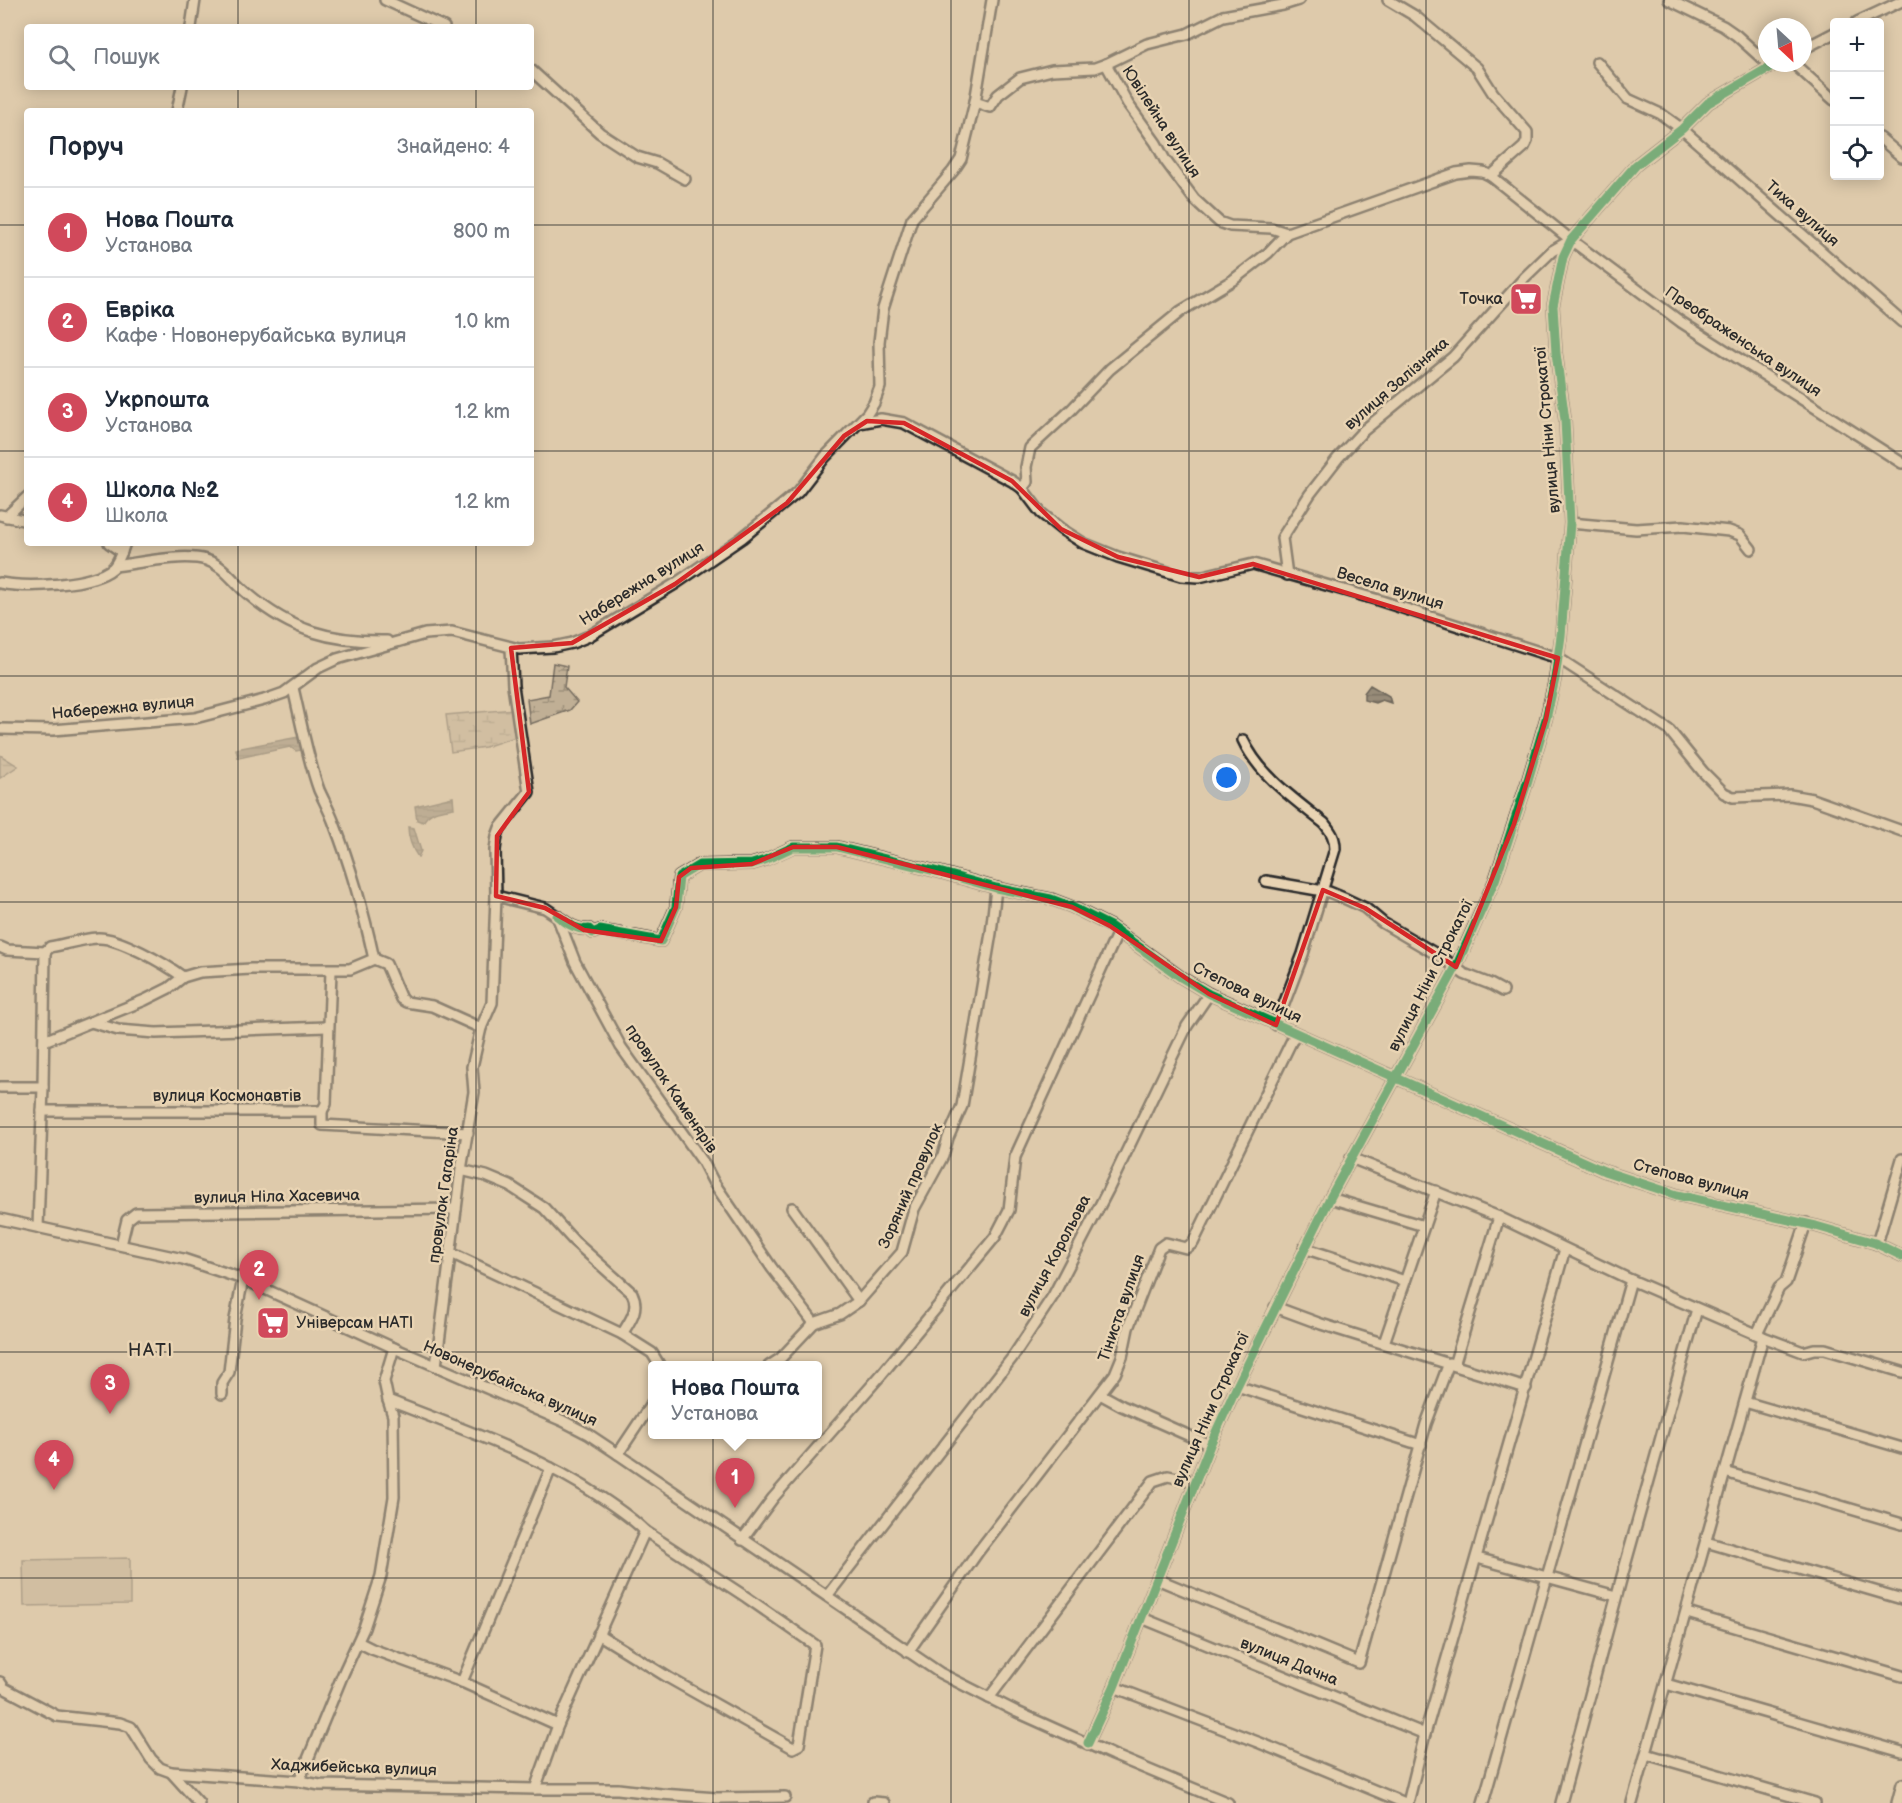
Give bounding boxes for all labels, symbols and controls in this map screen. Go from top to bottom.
north arrow [1758,18,1812,72]
map controls [1830,18,1884,180]
button: + [1830,18,1884,72]
search box [24,24,534,90]
icon: search [45,41,78,74]
text: Пошук [93,44,160,71]
street label: Ювілейна вулиця [1118,62,1204,182]
button: − [1830,72,1884,126]
button: locate [1830,126,1884,180]
text: Поруч [48,132,124,163]
text: Знайдено: 4 [397,135,510,159]
street label: Тиха вулиця [1761,177,1843,251]
text: Нова Пошта [105,207,234,234]
text: 1 [63,220,72,244]
text: 800 m [453,220,510,244]
text: Установа [105,234,193,258]
supermarket icon: Точка [1508,281,1544,317]
street label: Преображенська вулиця [1661,283,1825,402]
place label: Точка [1459,290,1504,309]
text: Евріка [105,297,174,324]
text: 2 [62,310,73,334]
text: 1.0 km [455,310,510,334]
text: Кафе · Новонерубайська вулиця [105,324,406,348]
street label: вулиця Залізняка [1341,333,1453,434]
street label: вулиця Ніни Строкатої [1531,345,1565,514]
text: Укрпошта [105,387,209,414]
text: 3 [62,400,73,424]
text: 1.2 km [455,400,510,424]
text: Установа [105,414,193,438]
text: Школа №2 [105,477,219,504]
text: 4 [62,490,73,514]
text: 1.2 km [455,490,510,514]
text: Школа [105,504,168,528]
street label: Набережна вулиця [576,538,708,630]
street label: Весела вулиця [1334,564,1446,614]
street label: Набережна вулиця [51,692,195,724]
your location [1212,763,1241,792]
street label: вулиця Ніни Строкатої [1385,896,1478,1055]
street label: Степова вулиця [1189,958,1305,1028]
street label: провулок Каменярів [621,1021,721,1157]
street label: вулиця Космонавтів [153,1087,302,1106]
street label: Зоряний провулок [875,1120,947,1252]
street label: провулок Гагаріна [425,1125,463,1265]
street label: Степова вулиця [1631,1155,1751,1205]
street label: вулиця Ніла Хасевича [194,1186,361,1208]
street label: вулиця Корольова [1015,1191,1095,1320]
pin: 2 [240,1250,278,1300]
street label: Тіниста вулиця [1095,1252,1149,1364]
supermarket icon: Універсам НАТІ [255,1305,291,1341]
place label: Універсам НАТІ [296,1314,413,1333]
street label: вулиця Ніни Строкатої [1168,1329,1254,1490]
street label: Новонерубайська вулиця [420,1337,600,1431]
district label: НАТІ [128,1340,174,1361]
popup [648,1361,822,1439]
pin: 3 [90,1364,130,1414]
text: Нова Пошта [671,1375,799,1402]
text: Установа [671,1402,758,1426]
pin: 4 [34,1440,74,1490]
pin: 1 [716,1458,754,1508]
street label: вулиця Дачна [1237,1634,1341,1690]
street label: Хаджибейська вулиця [271,1756,437,1780]

